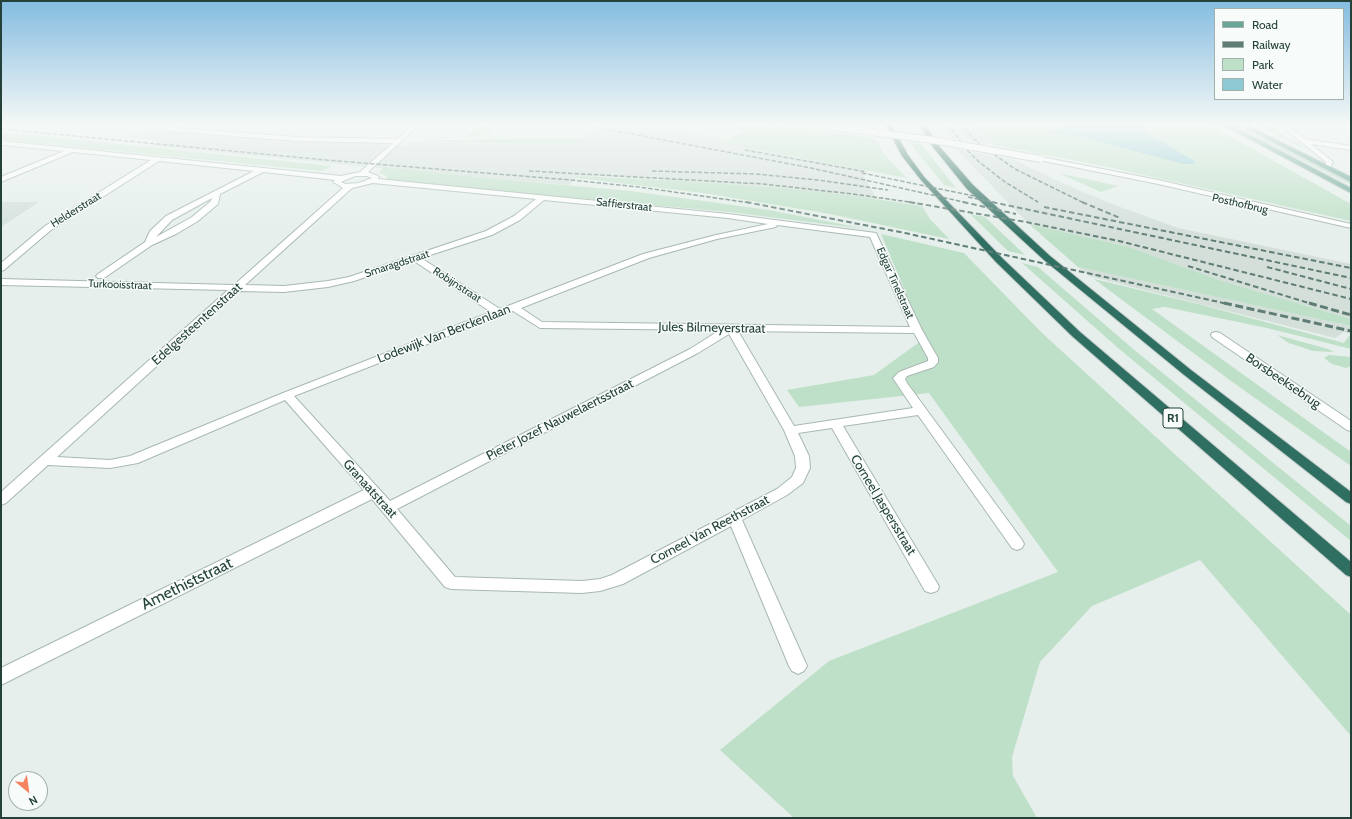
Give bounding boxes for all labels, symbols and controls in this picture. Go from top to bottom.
legend [1214,8,1344,100]
text: Road [1252,17,1278,32]
text: Railway [1252,37,1290,52]
text: Park [1252,57,1274,72]
text: Water [1252,77,1282,92]
street label: Helderstraat [48,189,104,231]
street label: Posthofbrug [1211,191,1269,217]
street label: Saffierstraat [595,195,653,215]
street label: Edgar Tinelstraat [873,245,917,321]
street label: Smaragdstraat [363,247,431,281]
street label: Robijnstraat [430,264,484,306]
street label: Turkooisstraat [88,277,152,293]
street label: Edelgesteentenstraat [149,279,245,369]
street label: Lodewijk Van Berckenlaan [375,301,513,367]
street label: Jules Bilmeyerstraat [658,319,766,337]
street label: Borsbeeksebrug [1242,350,1324,412]
street label: Pieter Jozef Nauwelaertsstraat [484,376,636,464]
road number: R1 [1163,408,1183,428]
street label: Corneel Jaspersstraat [847,452,919,558]
street label: Granaatstraat [340,456,400,522]
street label: Corneel Van Reethstraat [648,492,772,568]
street label: Amethiststraat [138,554,236,614]
north arrow [8,771,48,811]
text: N [27,793,40,809]

